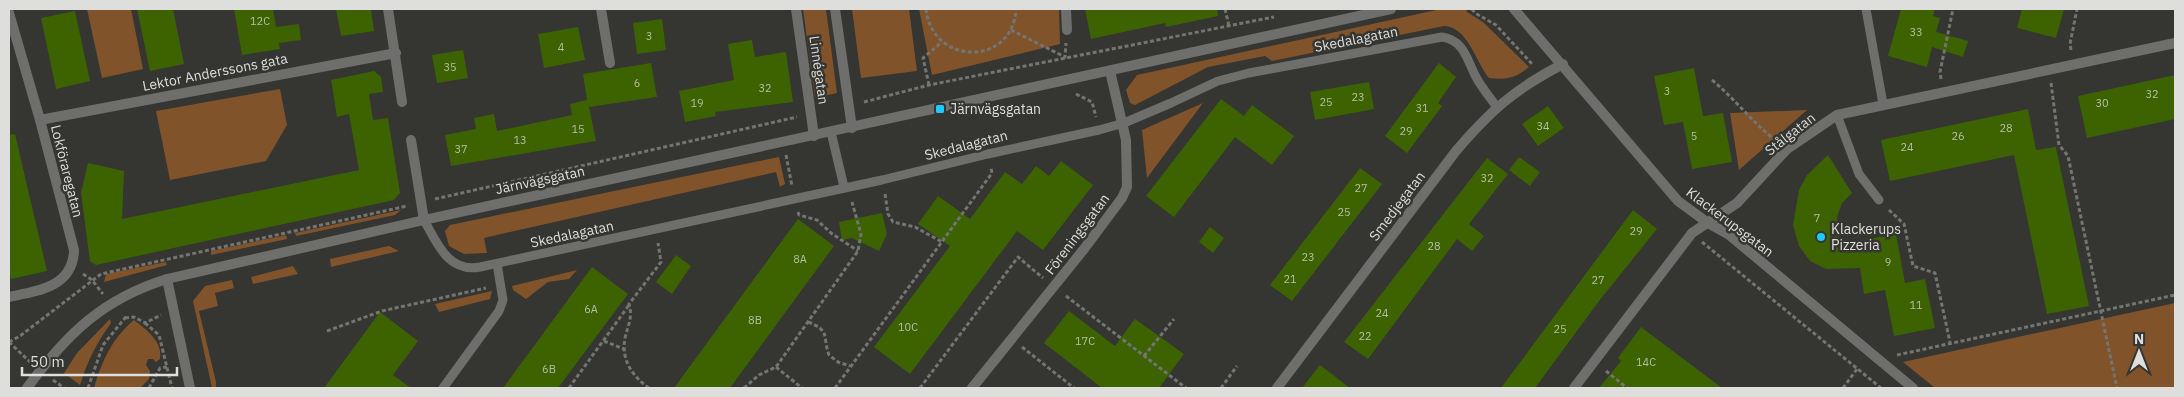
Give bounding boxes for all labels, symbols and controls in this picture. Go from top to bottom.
house number: 12C [250,14,270,28]
street label: Skedalagatan [1313,22,1399,56]
house number: 33 [1909,25,1923,39]
house number: 3 [646,29,652,43]
street label: Linnégatan [805,34,833,106]
house number: 4 [558,40,565,54]
street label: Lektor Anderssons gata [141,49,290,95]
house number: 35 [443,60,457,74]
house number: 6 [634,76,640,90]
house number: 32 [758,81,772,95]
house number: 3 [1664,84,1670,98]
house number: 32 [2145,87,2159,101]
house number: 23 [1351,90,1365,104]
house number: 25 [1319,95,1333,109]
house number: 19 [690,96,704,110]
house number: 30 [2095,96,2109,110]
place label: Järnvägsgatan [950,100,1041,118]
house number: 31 [1415,101,1429,115]
marker: Järnvägsgatan [934,103,946,115]
street label: Stålgatan [1761,109,1819,159]
house number: 34 [1536,119,1550,133]
house number: 28 [1999,121,2013,135]
house number: 15 [571,122,585,136]
street label: Lokföraregatan [47,123,87,219]
house number: 29 [1399,124,1413,138]
street label: Skedalagatan [923,126,1009,164]
house number: 5 [1691,129,1697,143]
house number: 26 [1951,129,1965,143]
house number: 13 [513,133,527,147]
house number: 24 [1900,140,1914,154]
house number: 37 [454,142,468,156]
street label: Järnvägsgatan [494,162,586,198]
street label: Smedjegatan [1365,168,1429,244]
house number: 32 [1480,171,1494,185]
house number: 27 [1354,181,1368,195]
street label: Klackerupsgatan [1683,183,1777,261]
street label: Föreningsgatan [1041,190,1113,278]
house number: 25 [1337,205,1351,219]
house number: 7 [1814,211,1820,225]
street label: Skedalagatan [529,216,615,252]
place label: Klackerups Pizzeria [1831,220,1901,254]
house number: 29 [1629,224,1643,238]
marker: Klackerups Pizzeria [1815,231,1827,243]
house number: 28 [1427,239,1441,253]
house number: 23 [1301,250,1315,264]
house number: 8A [793,252,807,266]
house number: 9 [1885,255,1891,269]
house number: 21 [1283,272,1297,286]
house number: 27 [1591,273,1605,287]
house number: 11 [1909,298,1923,312]
house number: 6A [584,302,598,316]
house number: 24 [1375,306,1389,320]
house number: 8B [748,313,762,327]
house number: 10C [898,320,918,334]
house number: 25 [1553,322,1567,336]
north arrow [2114,327,2164,377]
house number: 22 [1358,329,1372,343]
text: N [2134,330,2144,348]
house number: 17C [1075,334,1095,348]
scale bar [22,344,178,376]
text: 50 m [30,352,65,371]
house number: 14C [1636,355,1656,369]
house number: 6B [542,362,556,376]

